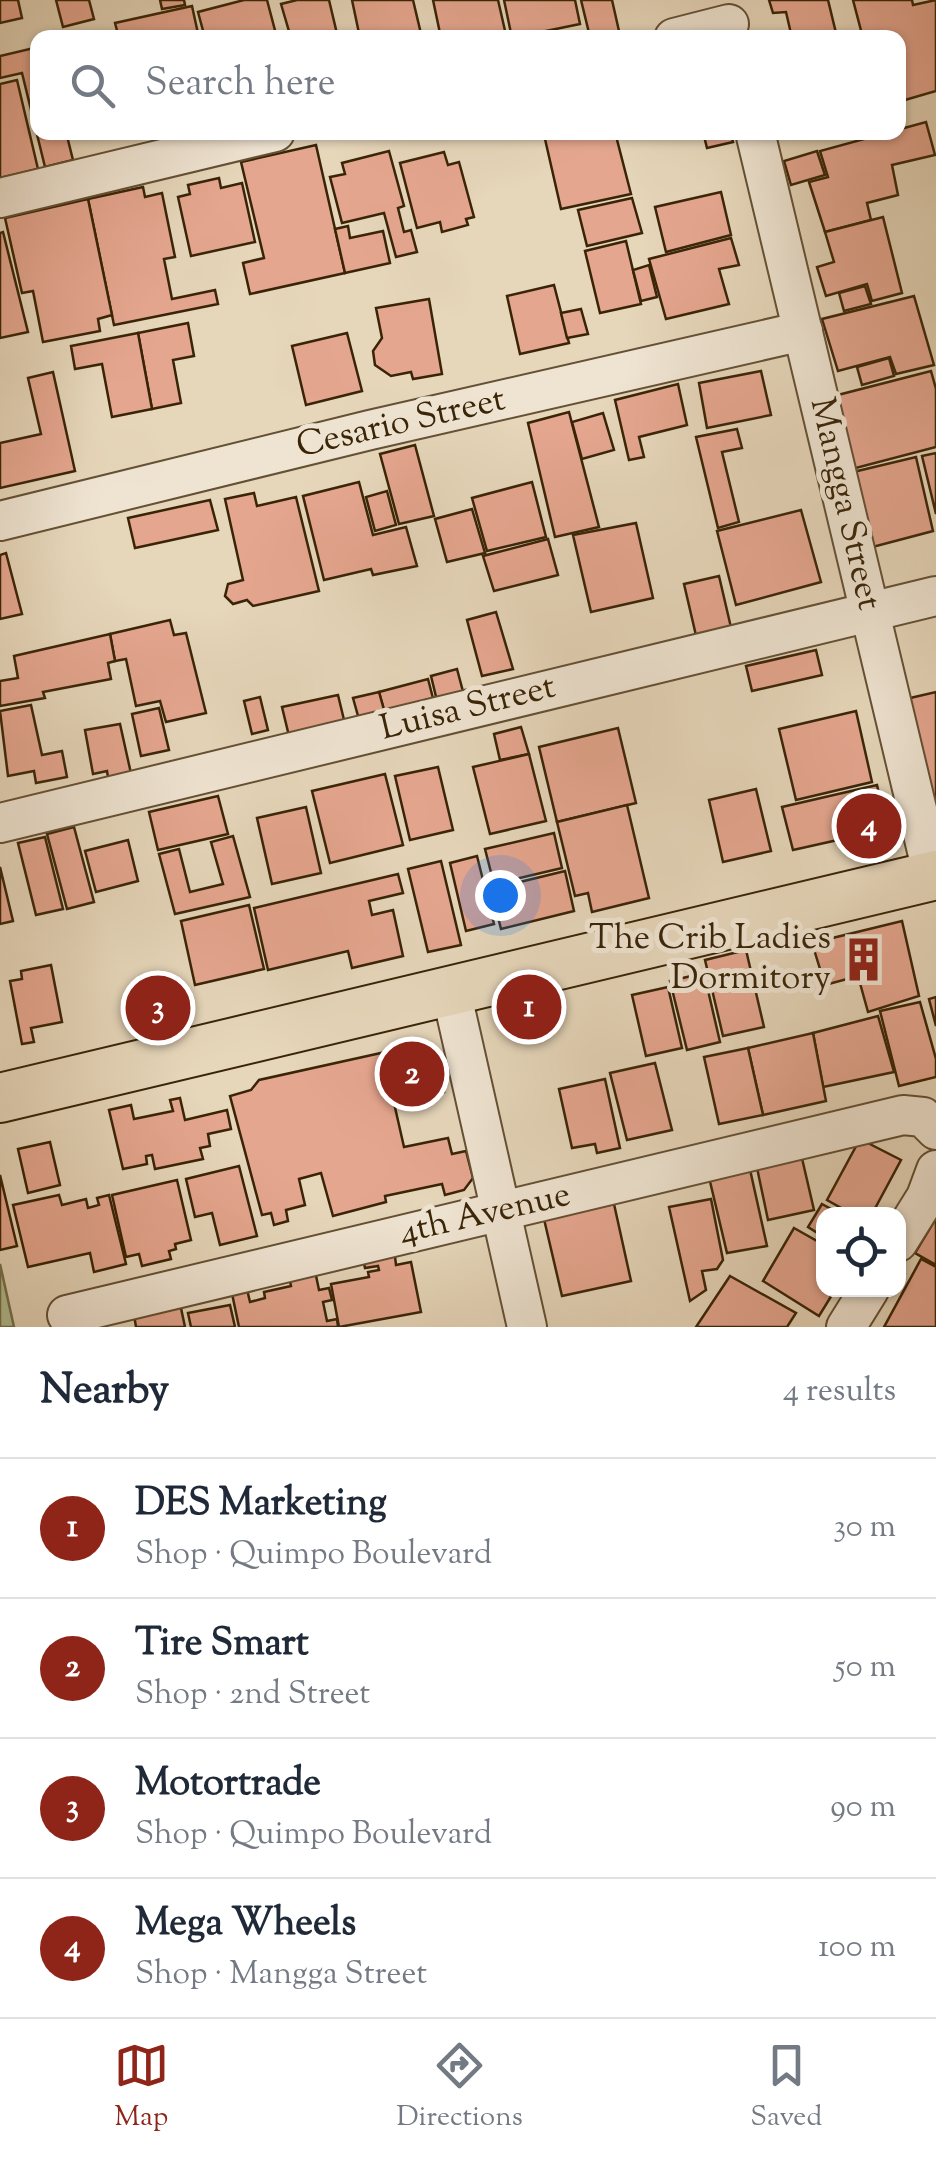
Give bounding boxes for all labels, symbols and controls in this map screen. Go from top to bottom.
search box [30,30,906,140]
icon: search [65,58,120,113]
text: Search here [145,58,336,112]
street label: Cesario Street [292,375,510,473]
street label: Mangga Street [795,393,893,615]
street label: Luisa Street [375,663,561,755]
pin: 4 [836,788,902,864]
your location [475,870,526,921]
place label: The Crib Ladies Dormitory [589,914,831,1005]
building icon: The Crib Ladies Dormitory [840,935,888,983]
pin: 3 [126,970,190,1046]
pin: 1 [496,970,562,1044]
pin: 2 [380,1036,444,1112]
street label: 4th Avenue [394,1171,576,1259]
map controls [816,1207,906,1297]
button: locate [816,1207,906,1297]
text: Nearby [40,1362,169,1422]
text: 4 results [783,1369,896,1415]
text: DES Marketing [135,1478,387,1532]
text: 1 [67,1505,78,1551]
text: 30 m [833,1505,896,1551]
text: Shop · Quimpo Boulevard [135,1532,492,1578]
text: Tire Smart [135,1618,309,1672]
text: 2 [65,1645,80,1691]
text: 50 m [835,1645,896,1691]
text: Shop · 2nd Street [135,1672,370,1718]
text: Motortrade [135,1758,321,1812]
text: 3 [66,1785,79,1831]
text: 90 m [830,1785,896,1831]
text: Shop · Quimpo Boulevard [135,1812,492,1858]
text: Mega Wheels [135,1898,356,1952]
text: 4 [64,1925,81,1971]
text: 100 m [818,1925,896,1971]
text: Shop · Mangga Street [135,1952,427,1998]
tab: Map [114,2038,169,2138]
tab: Directions [396,2038,523,2138]
tab: Saved [750,2038,822,2138]

